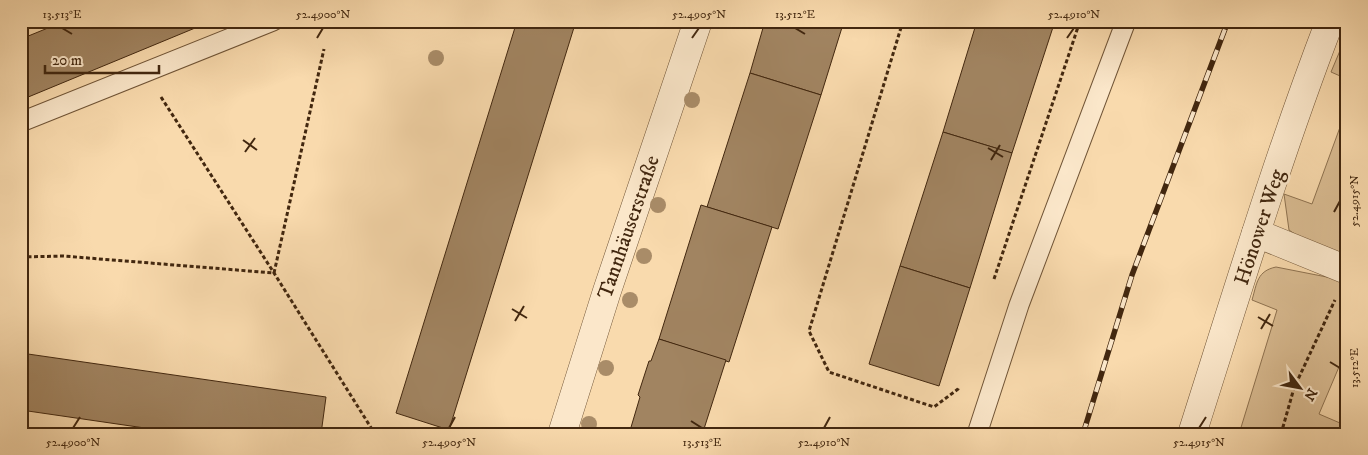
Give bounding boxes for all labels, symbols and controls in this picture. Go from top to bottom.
text: 13.513°E [43,7,82,22]
text: 52.4900°N [296,7,350,22]
text: 52.4905°N [672,7,726,22]
text: 13.512°E [775,7,816,22]
text: 52.4910°N [1048,7,1100,22]
scale bar [45,42,159,74]
text: 20 m [52,51,82,70]
street label: Tannhäuserstraße [592,152,666,303]
street label: Hönower Weg [1229,165,1291,288]
text: 52.4915°N [1347,175,1362,227]
text: 13.512°E [1347,347,1362,388]
north arrow [1276,362,1326,412]
text: N [1299,385,1321,404]
text: 52.4900°N [46,435,100,450]
text: 52.4905°N [422,435,476,450]
text: 13.513°E [683,435,722,450]
text: 52.4910°N [798,435,850,450]
text: 52.4915°N [1173,435,1225,450]

